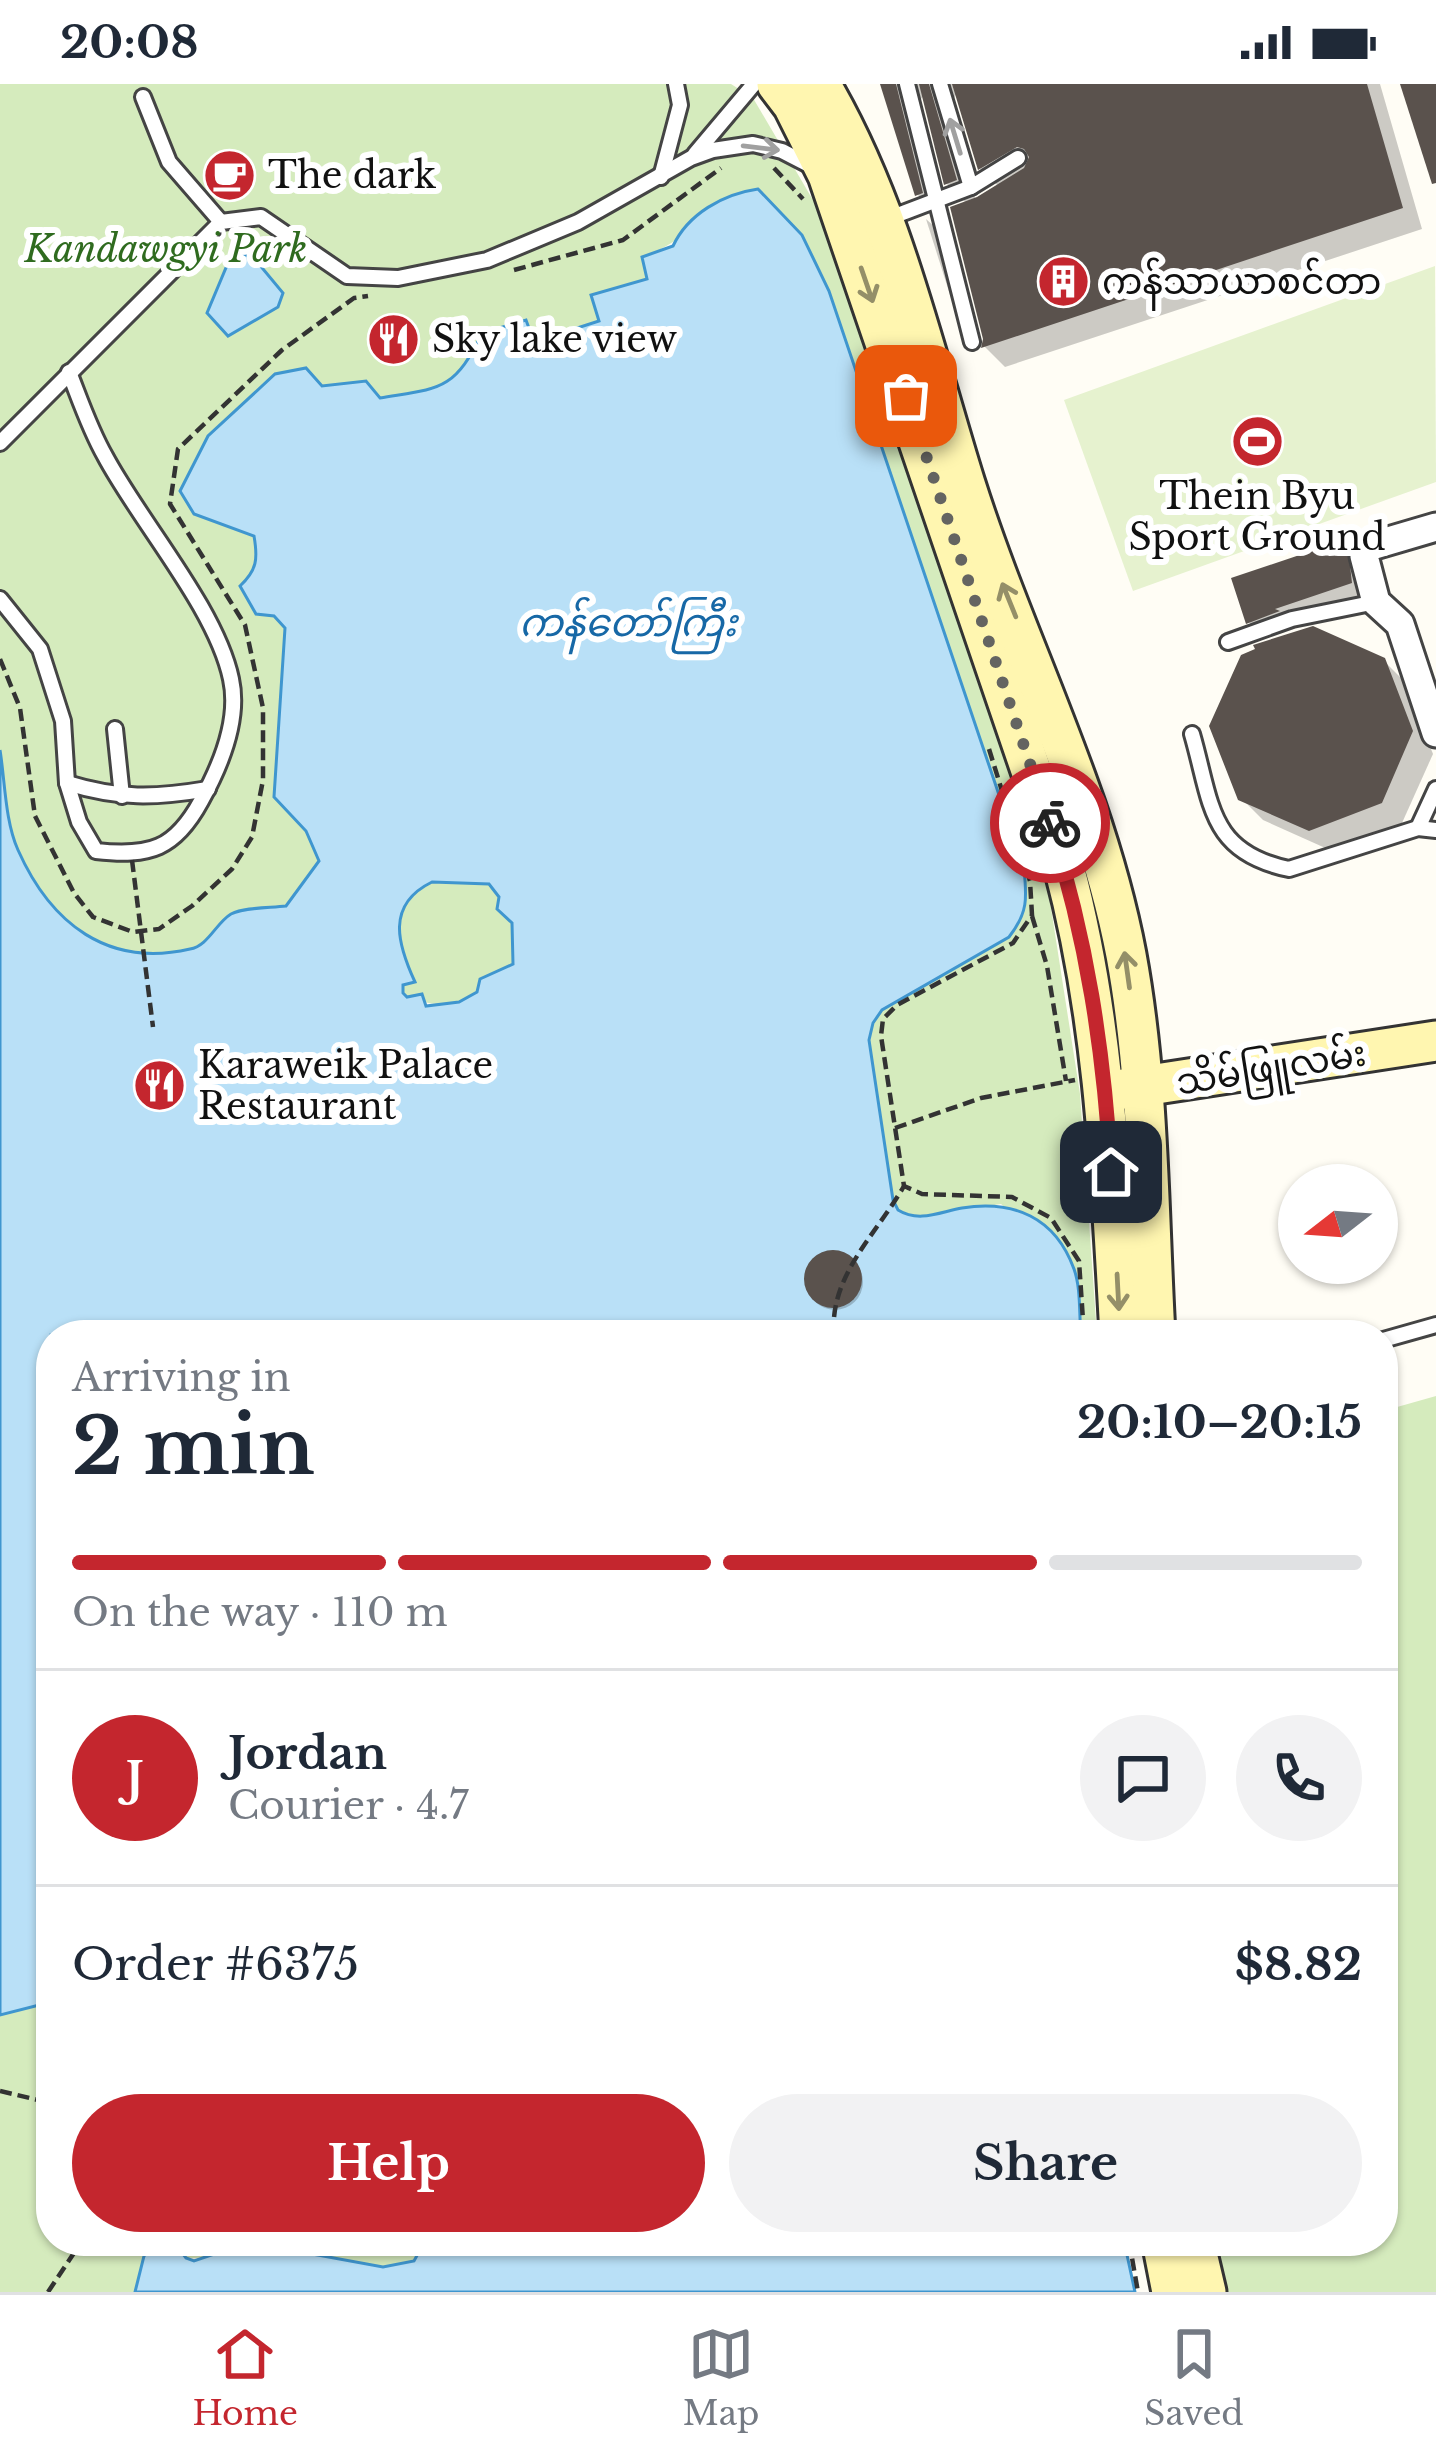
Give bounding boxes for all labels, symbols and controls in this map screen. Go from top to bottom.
text: 20:08 [60,14,199,70]
one-way arrow [943,117,965,155]
one-way arrow [741,137,780,160]
cafe icon: The dark [201,147,257,203]
place label: The dark [268,153,436,198]
park label: Kandawgyi Park [23,227,308,272]
building icon: ကန်သာယာစင်တာ [1035,253,1091,309]
place label: ကန်သာယာစင်တာ [1102,257,1381,311]
one-way arrow [858,266,879,303]
restaurant icon: Sky lake view [365,311,421,367]
place label: Sky lake view [432,317,677,362]
pin [855,345,957,447]
icon: bag [873,363,939,429]
sports icon: Thein Byu Sport Ground [1229,413,1285,469]
place label: Thein Byu Sport Ground [1128,474,1386,560]
one-way arrow [997,582,1018,619]
water label: ကန်တော်ကြီး [519,596,740,655]
courier [990,763,1110,883]
icon: bike [1017,790,1083,856]
one-way arrow [1115,952,1138,991]
street label: သိမ်ဖြူလမ်း [1173,1028,1370,1112]
place label: Karaweik Palace Restaurant [198,1043,493,1129]
restaurant icon: Karaweik Palace Restaurant [131,1058,187,1114]
pin [1060,1121,1162,1223]
icon: home [1078,1139,1144,1205]
north arrow [1278,1164,1398,1284]
map controls [1278,1164,1398,1284]
one-way arrow [1107,1272,1130,1311]
text: Arriving in [72,1353,291,1402]
text: 20:10–20:15 [1077,1394,1362,1450]
text: 2 min [72,1398,315,1495]
text: On the way · 110 m [72,1588,448,1637]
button: chat [1080,1715,1206,1841]
button: phone [1236,1715,1362,1841]
text: Jordan [228,1725,387,1781]
text: J [126,1750,144,1806]
text: Courier · 4.7 [228,1781,469,1830]
text: Order #6375 [72,1936,359,1992]
text: $8.82 [1235,1936,1362,1992]
button: Help [72,2094,705,2232]
button: Share [729,2094,1362,2232]
tab: Home [192,2321,298,2434]
tab: Map [683,2321,759,2434]
tab: Saved [1144,2321,1244,2434]

